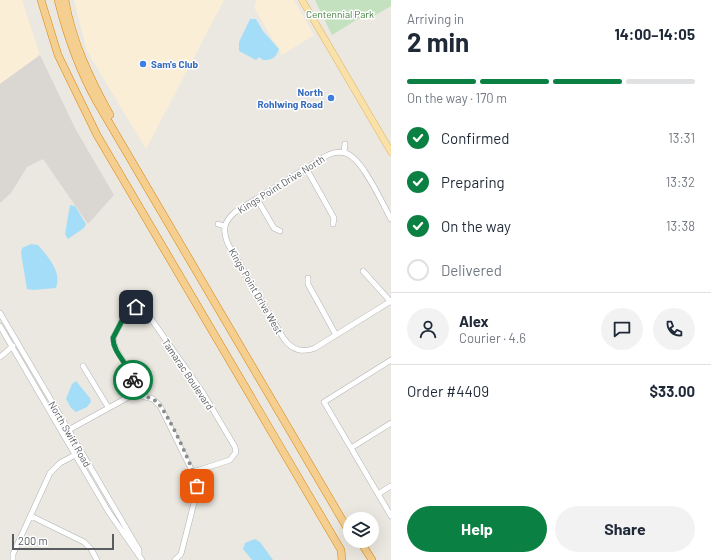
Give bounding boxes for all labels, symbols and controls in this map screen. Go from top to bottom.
park label: Centennial Park [306,8,374,20]
text: Arriving in [407,11,464,27]
text: 14:00–14:05 [614,25,695,43]
text: 2 min [407,26,469,57]
place label: Sam's Club [151,58,199,70]
marker: Sam's Club [138,59,148,69]
place label: North Rohlwing Road [257,86,323,110]
text: On the way · 170 m [407,90,507,106]
marker: North Rohlwing Road [326,93,336,103]
icon: check [407,127,429,149]
text: Confirmed [441,129,509,147]
text: 13:31 [668,130,695,146]
street label: Kings Point Drive North [235,152,327,216]
icon: check [407,171,429,193]
text: Preparing [441,173,505,191]
text: 13:32 [666,174,695,190]
icon: check [407,215,429,237]
text: On the way [441,217,511,235]
text: 13:38 [666,218,695,234]
street label: Kings Point Drive West [227,246,286,336]
text: Delivered [441,261,502,279]
pin [119,290,153,324]
icon: home [125,296,147,318]
button: person [407,308,449,350]
button: chat [601,308,643,350]
button: phone [653,308,695,350]
text: Alex [459,312,489,330]
text: Courier · 4.6 [459,330,526,346]
street label: Tamarac Boulevard [160,336,216,412]
courier [113,360,153,400]
icon: bike [122,369,144,391]
text: Order #4409 [407,382,489,400]
text: $33.00 [649,382,695,400]
street label: North Swift Road [46,399,94,469]
pin [180,469,214,503]
icon: bag [186,475,208,497]
button: Help [407,506,547,552]
button: Share [555,506,695,552]
map controls [343,512,379,548]
button: layers [343,512,379,548]
scale bar [12,532,114,551]
text: 200 m [18,534,48,547]

